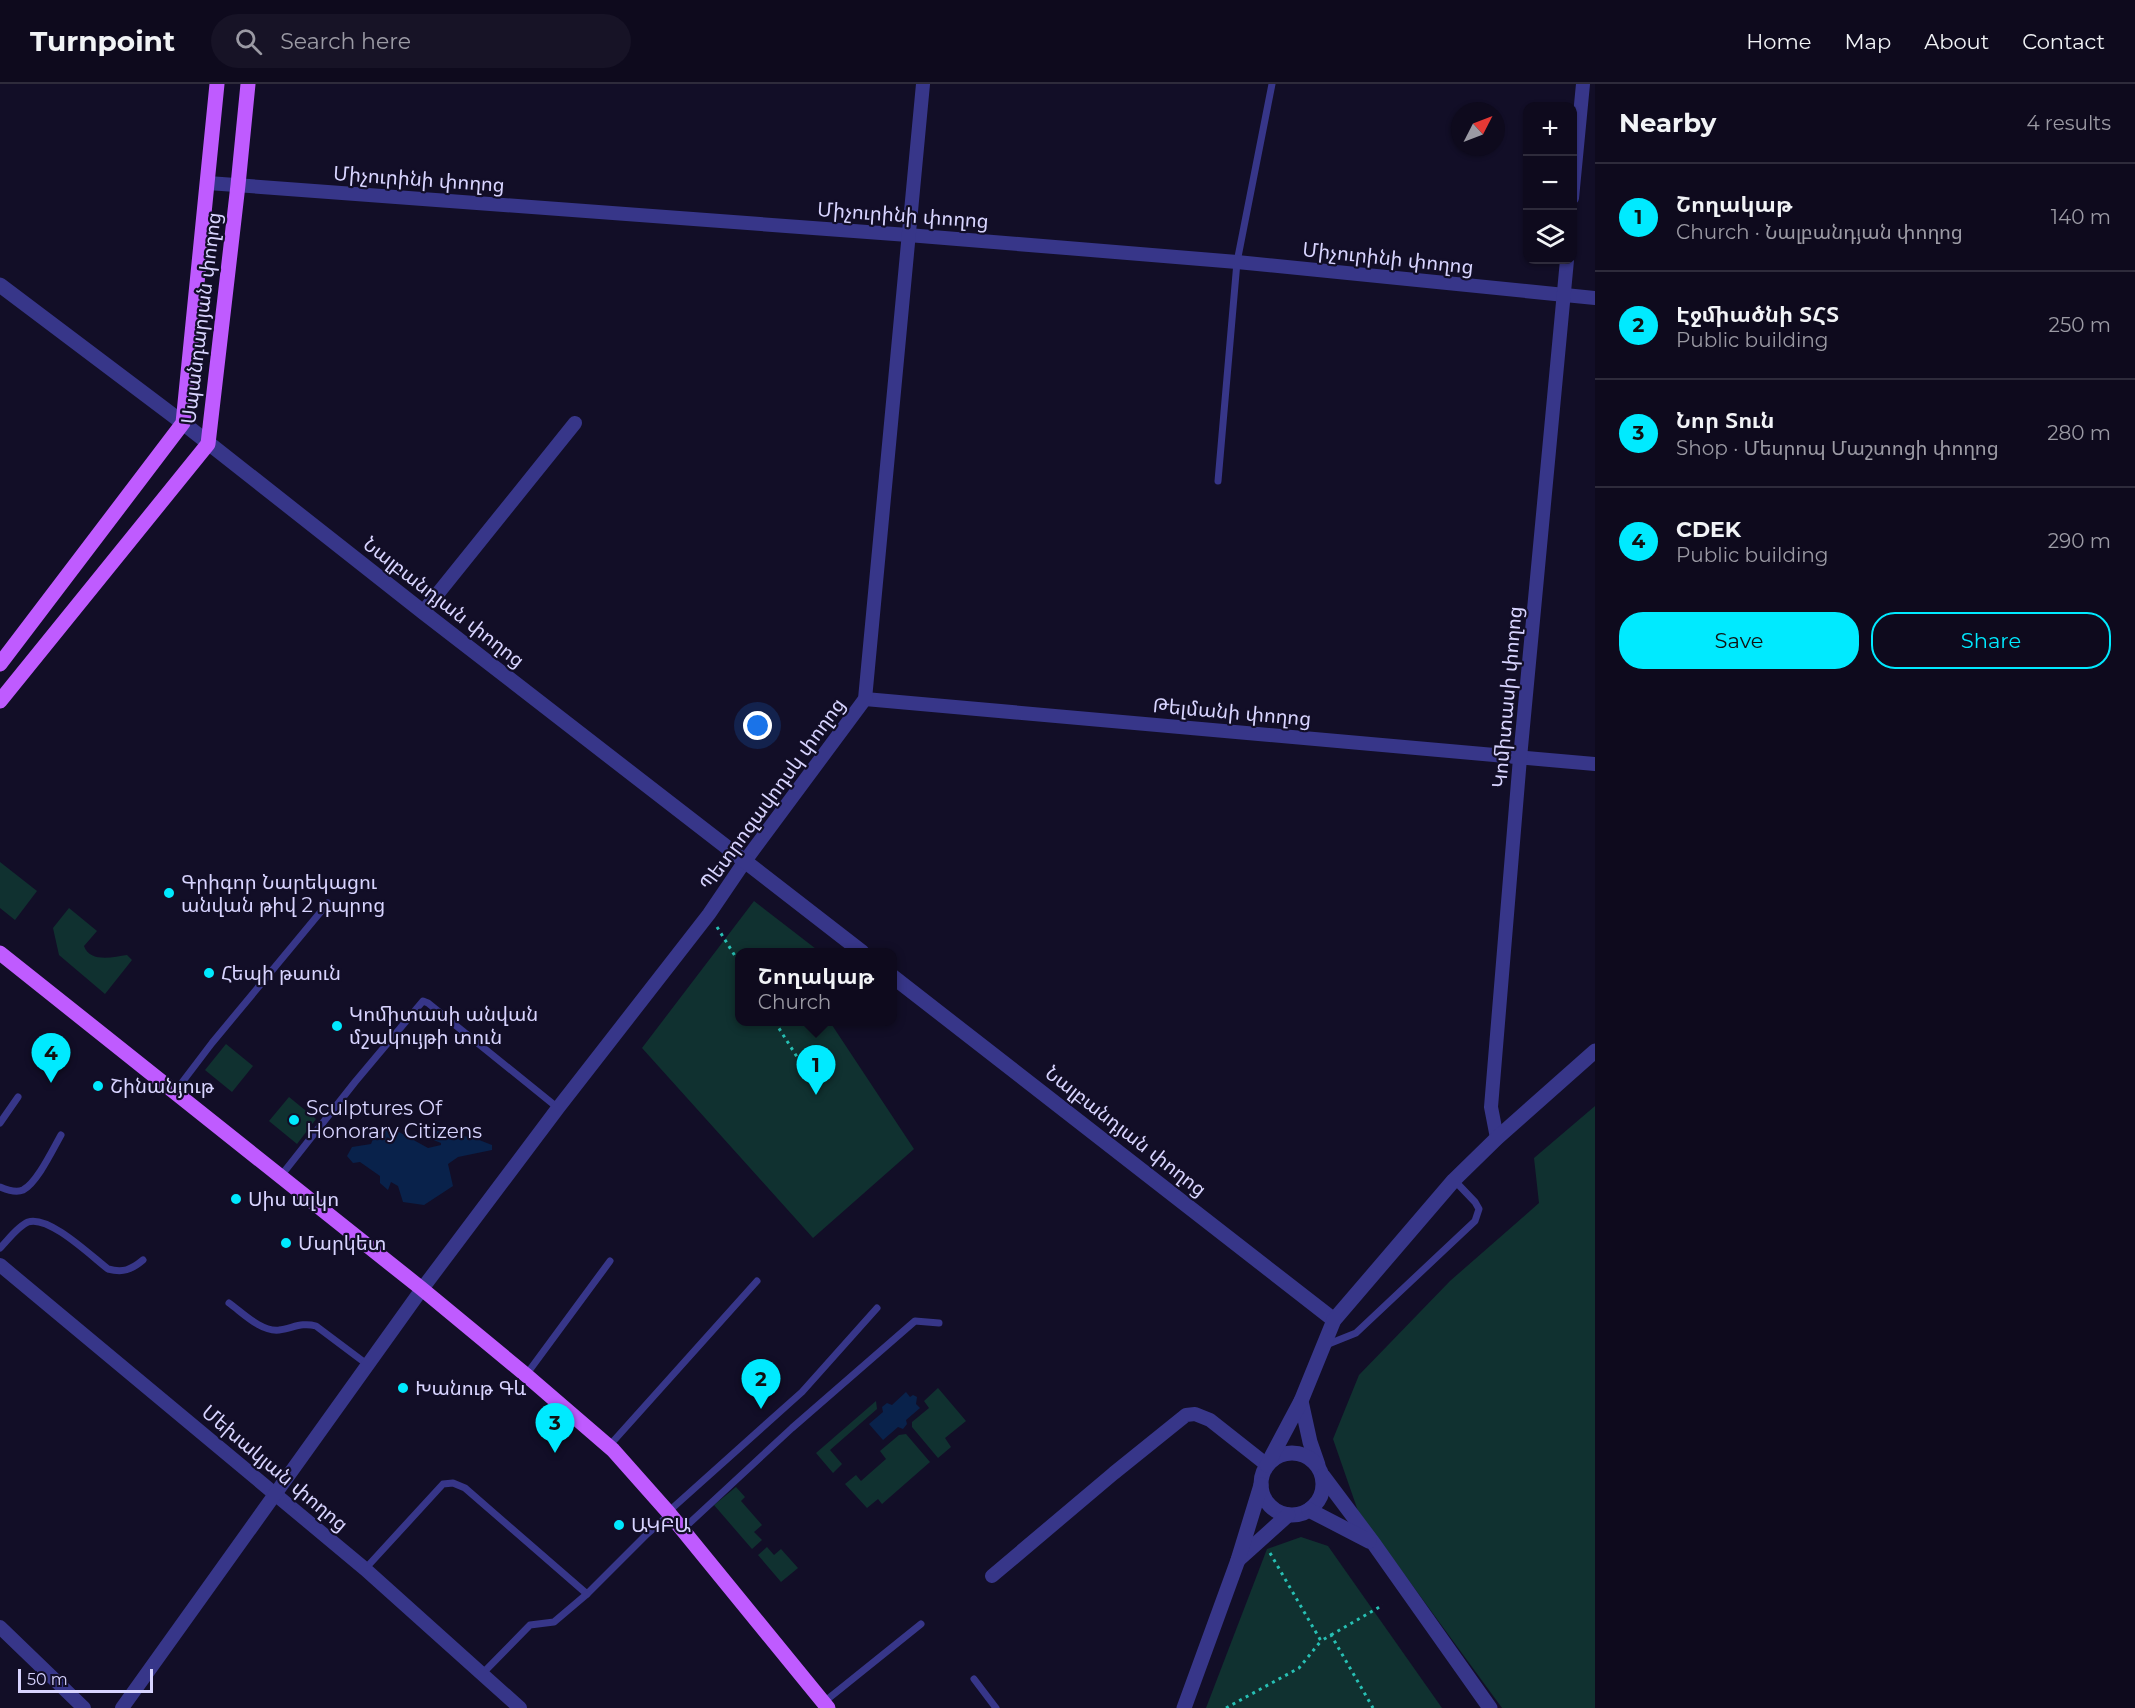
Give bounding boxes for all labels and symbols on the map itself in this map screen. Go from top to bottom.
north arrow [1451,102,1505,156]
street label: Միչուրինի փողոց [332,161,506,197]
street label: Միչուրինի փողոց [816,197,990,233]
street label: Սպանդարյան փողոց [176,211,226,425]
street label: Միչուրինի փողոց [1301,237,1475,279]
street label: Նալբանդյան փողոց [359,532,529,672]
street label: Կոմիտասի փողոց [1487,605,1527,789]
street label: Պետրոզավոդսկ փողոց [694,693,850,895]
street label: Թելմանի փողոց [1152,693,1312,731]
your location [743,711,772,740]
place label: Գրիգոր Նարեկացու անվան թիվ 2 դպրոց [181,870,385,917]
marker: Գրիգոր Նարեկացու անվան թիվ 2 դպրոց [162,886,176,900]
place label: Հեպի թաուն [221,961,341,985]
marker: Հեպի թաուն [202,966,216,980]
place label: Կոմիտասի անվան մշակույթի տուն [349,1002,538,1049]
marker: Կոմիտասի անվան մշակույթի տուն [330,1019,344,1033]
pin: 4 [32,1034,70,1083]
pin: 1 [796,1046,836,1095]
street label: Նալբանդյան փողոց [1041,1061,1211,1201]
place label: Շինանյութ [110,1074,215,1098]
marker: Շինանյութ [91,1079,105,1093]
place label: Sculptures Of Honorary Citizens [306,1096,482,1143]
marker: Sculptures Of Honorary Citizens [287,1113,301,1127]
place label: Սիս ալկո [248,1187,339,1211]
marker: Սիս ալկո [229,1192,243,1206]
place label: Մարկետ [298,1231,386,1255]
marker: Մարկետ [279,1236,293,1250]
pin: 2 [742,1360,780,1409]
place label: Խանութ Գև [415,1376,527,1400]
marker: Խանութ Գև [396,1381,410,1395]
street label: Մեխակյան փողոց [197,1400,353,1536]
pin: 3 [536,1404,574,1453]
place label: ԱԿԲԱ [631,1513,691,1537]
marker: ԱԿԲԱ [612,1518,626,1532]
scale bar [18,1666,153,1694]

